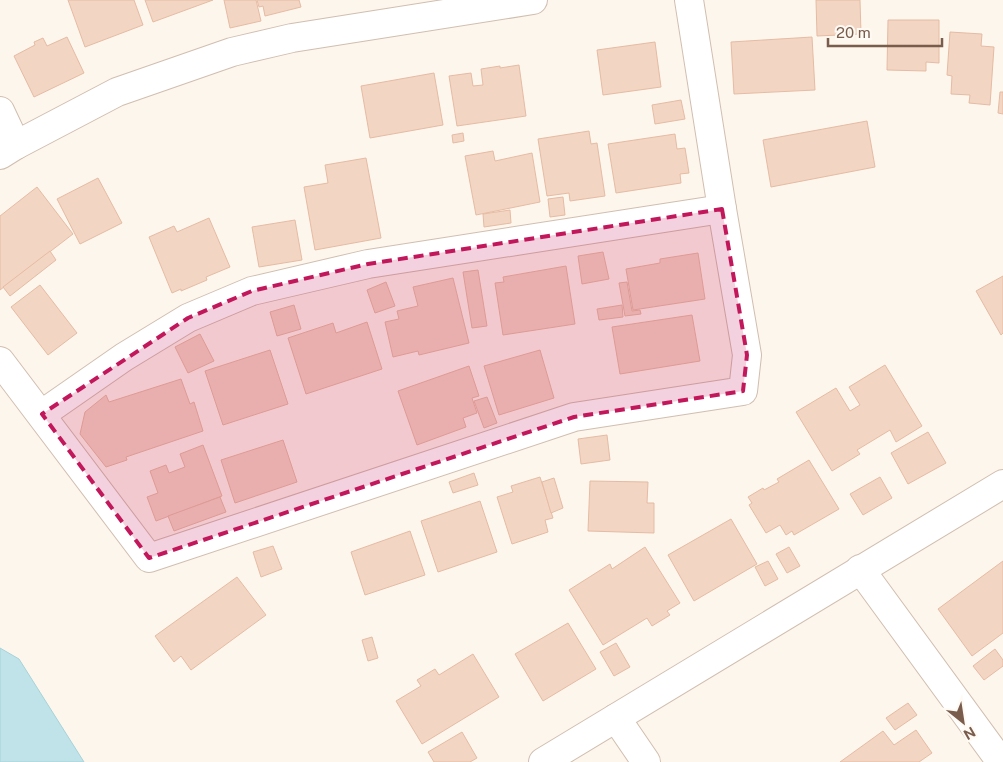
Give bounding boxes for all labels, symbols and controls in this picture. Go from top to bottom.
scale bar [828,15,942,47]
text: 20 m [836,24,871,41]
north arrow [938,697,988,747]
text: N [961,724,978,743]

